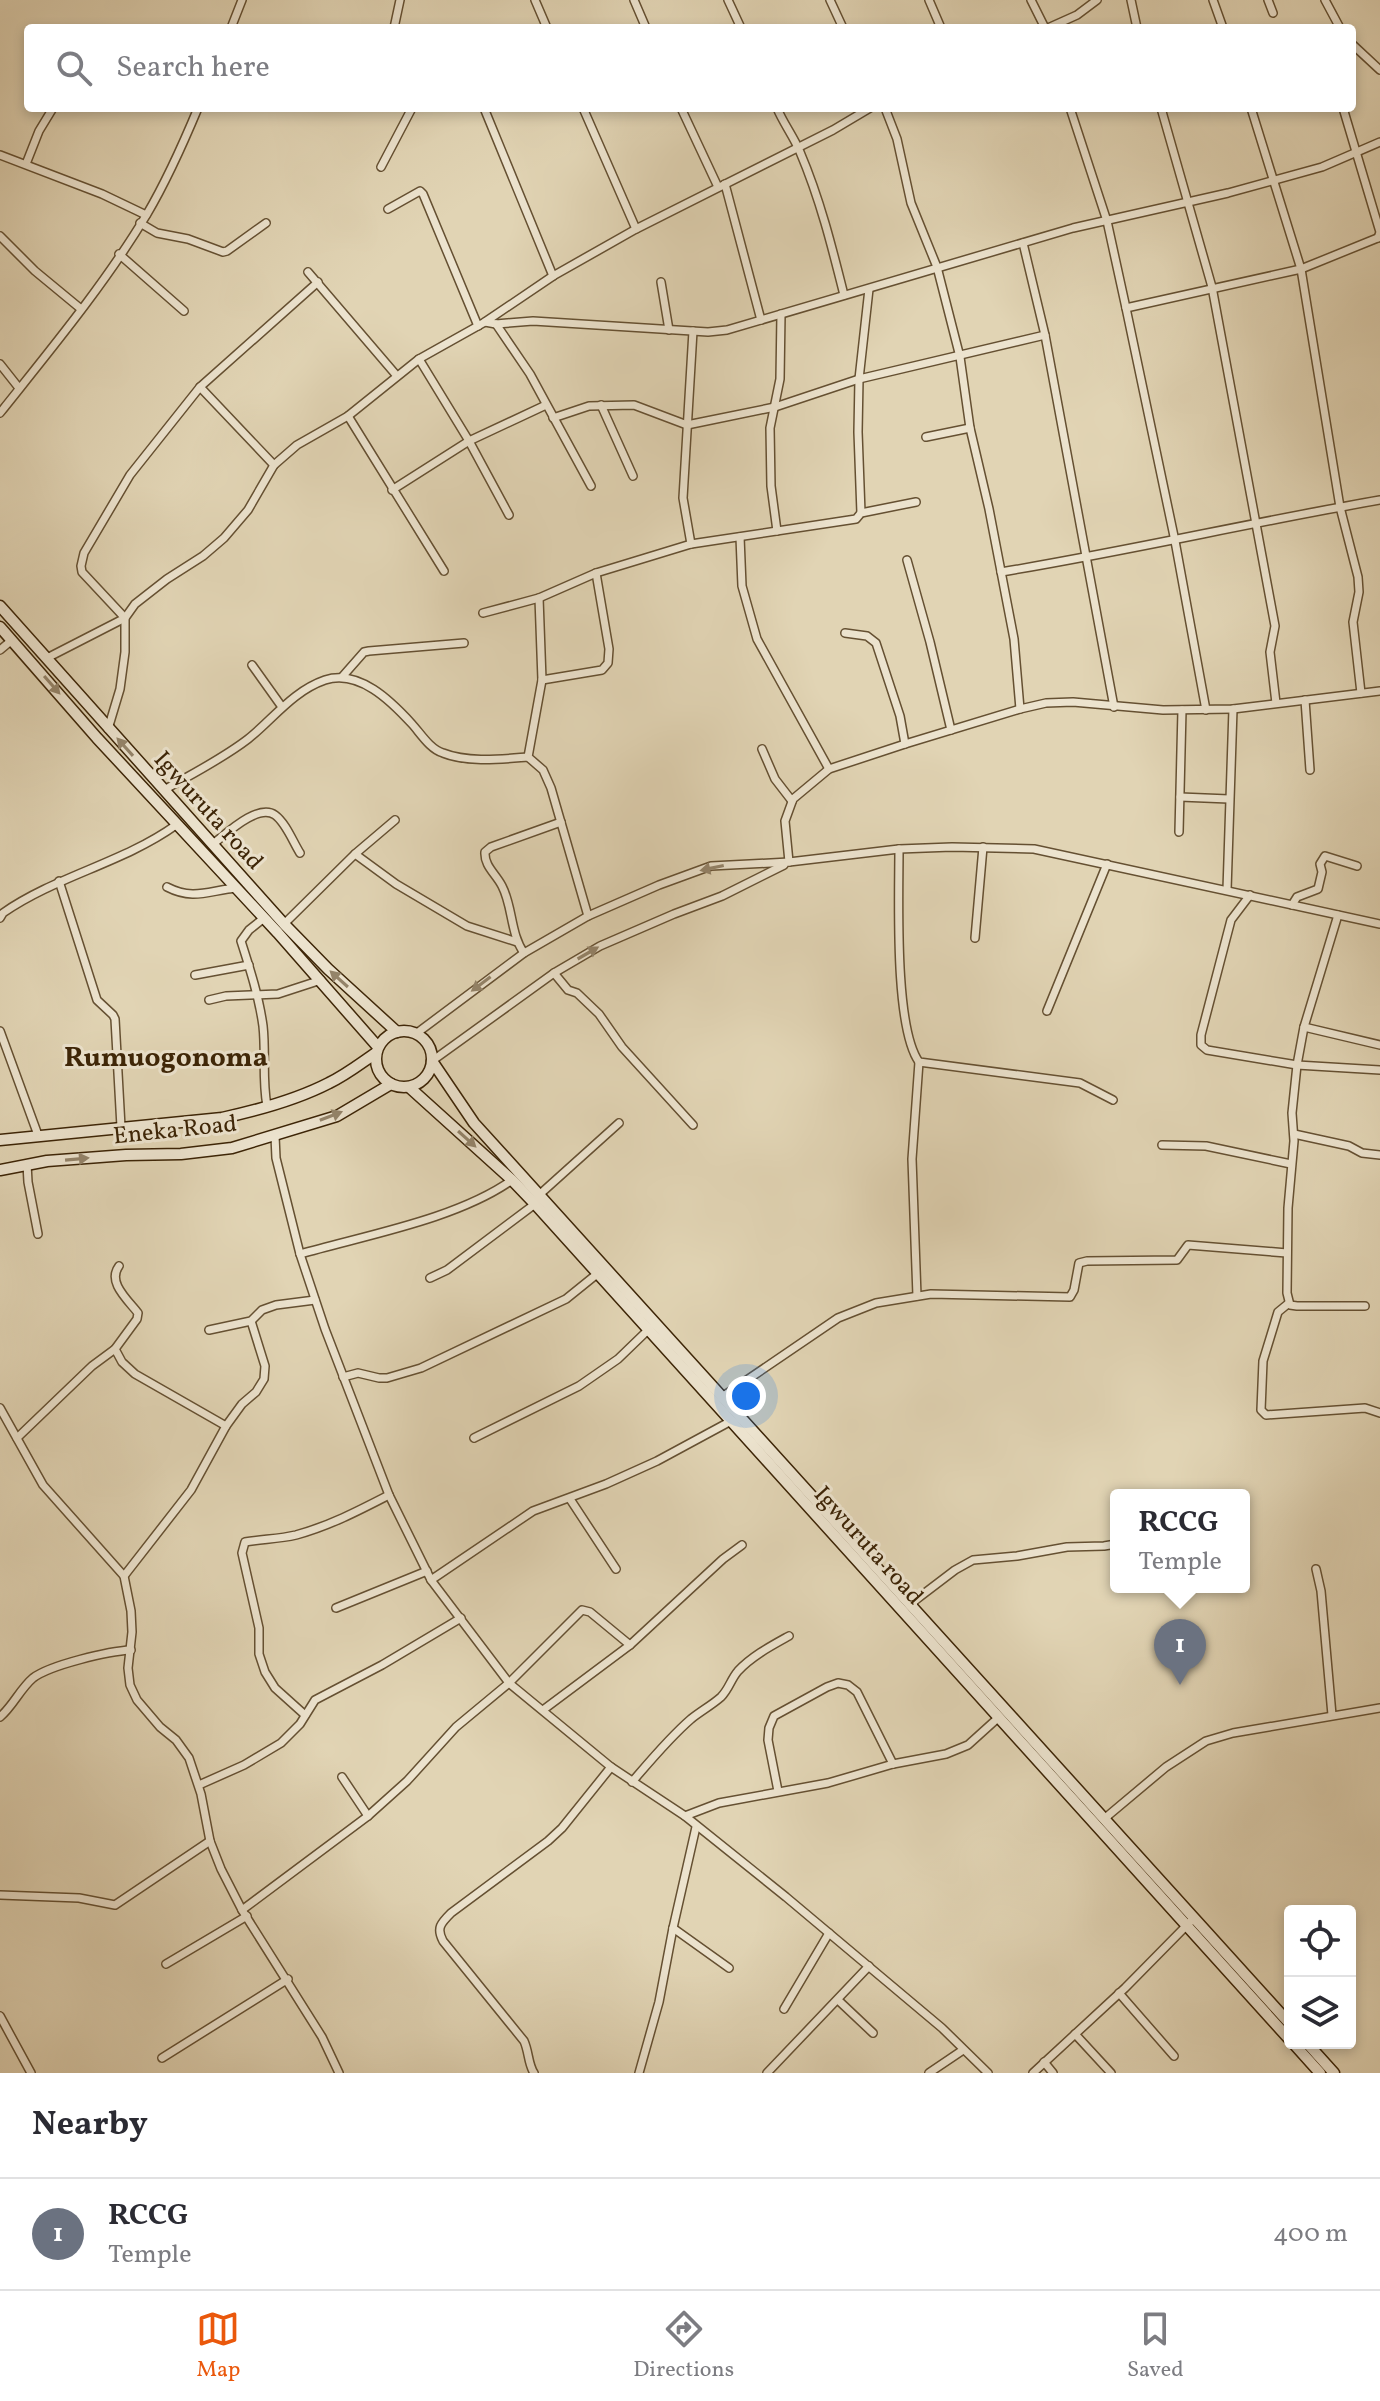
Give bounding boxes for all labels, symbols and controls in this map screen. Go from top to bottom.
search box [24,24,1356,112]
icon: search [52,46,96,90]
text: Search here [116,47,270,89]
one-way arrow [43,675,60,695]
one-way arrow [117,738,135,757]
street label: Igwuruta road [145,744,270,878]
one-way arrow [699,863,724,875]
one-way arrow [577,946,600,960]
one-way arrow [330,971,349,989]
one-way arrow [471,976,491,992]
district label: Rumuogonoma [64,1039,268,1078]
street label: Eneka Road [112,1108,239,1154]
one-way arrow [319,1109,343,1122]
one-way arrow [457,1130,476,1148]
one-way arrow [65,1152,90,1165]
your location [726,1376,766,1416]
street label: Igwuruta road [805,1479,930,1613]
popup [1110,1489,1250,1593]
text: RCCG [1138,1502,1219,1544]
text: Temple [1138,1544,1222,1580]
pin: 1 [1154,1619,1206,1685]
map controls [1284,1905,1356,2049]
button: locate [1284,1905,1356,1977]
button: layers [1284,1977,1356,2049]
text: Nearby [32,2102,148,2149]
text: RCCG [108,2195,189,2237]
text: 1 [53,2216,63,2252]
text: 400 m [1273,2216,1348,2252]
text: Temple [108,2237,191,2273]
tab: Map [196,2307,240,2386]
tab: Directions [633,2307,734,2386]
tab: Saved [1127,2307,1184,2386]

